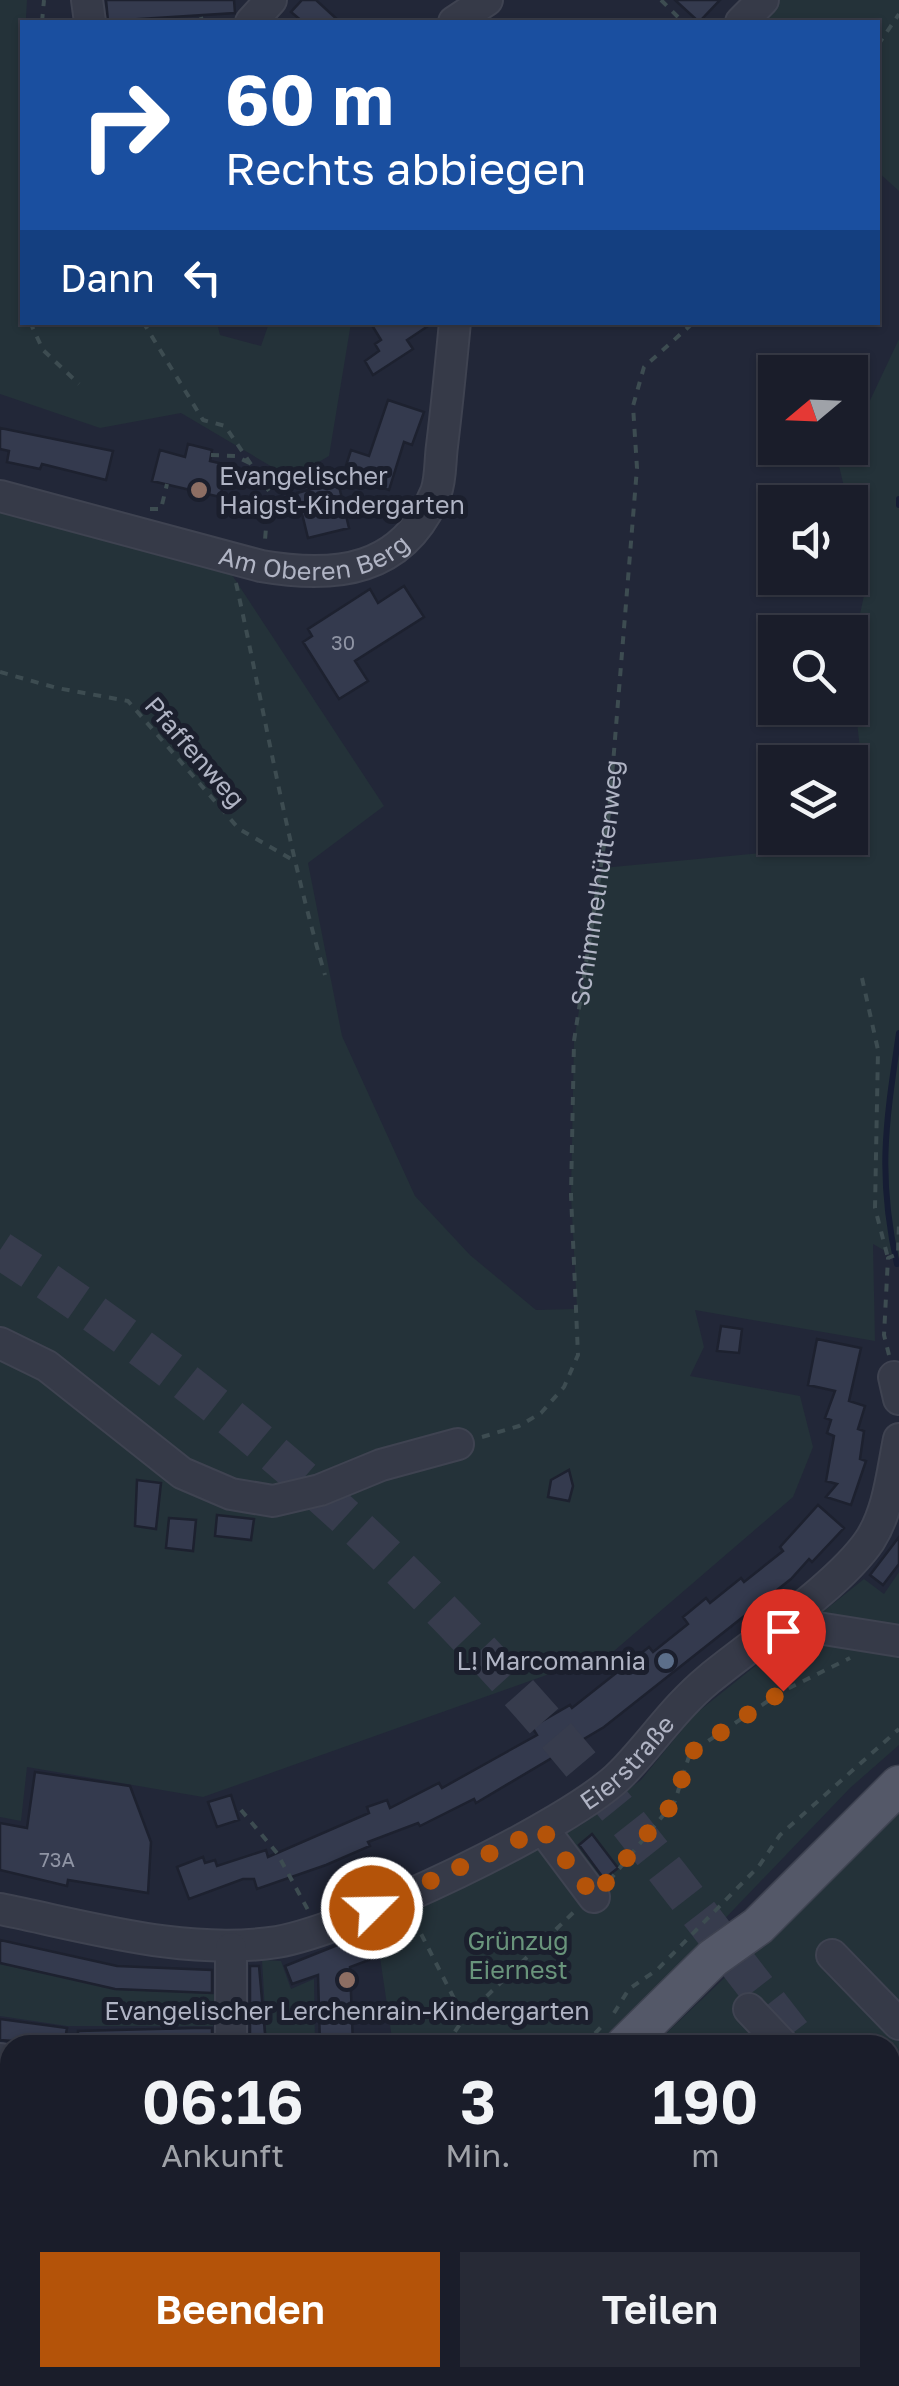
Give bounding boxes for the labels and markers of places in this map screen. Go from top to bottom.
place label: Evangelischer Haigst-Kindergarten [219,460,465,520]
marker: Evangelischer Haigst-Kindergarten [188,479,210,501]
pin [741,1589,826,1692]
place label: L! Marcomannia [456,1645,646,1676]
marker: L! Marcomannia [655,1650,677,1672]
marker: Evangelischer Lerchenrain-Kindergarten [336,1969,358,1991]
place label: Evangelischer Lerchenrain-Kindergarten [104,1995,590,2026]

